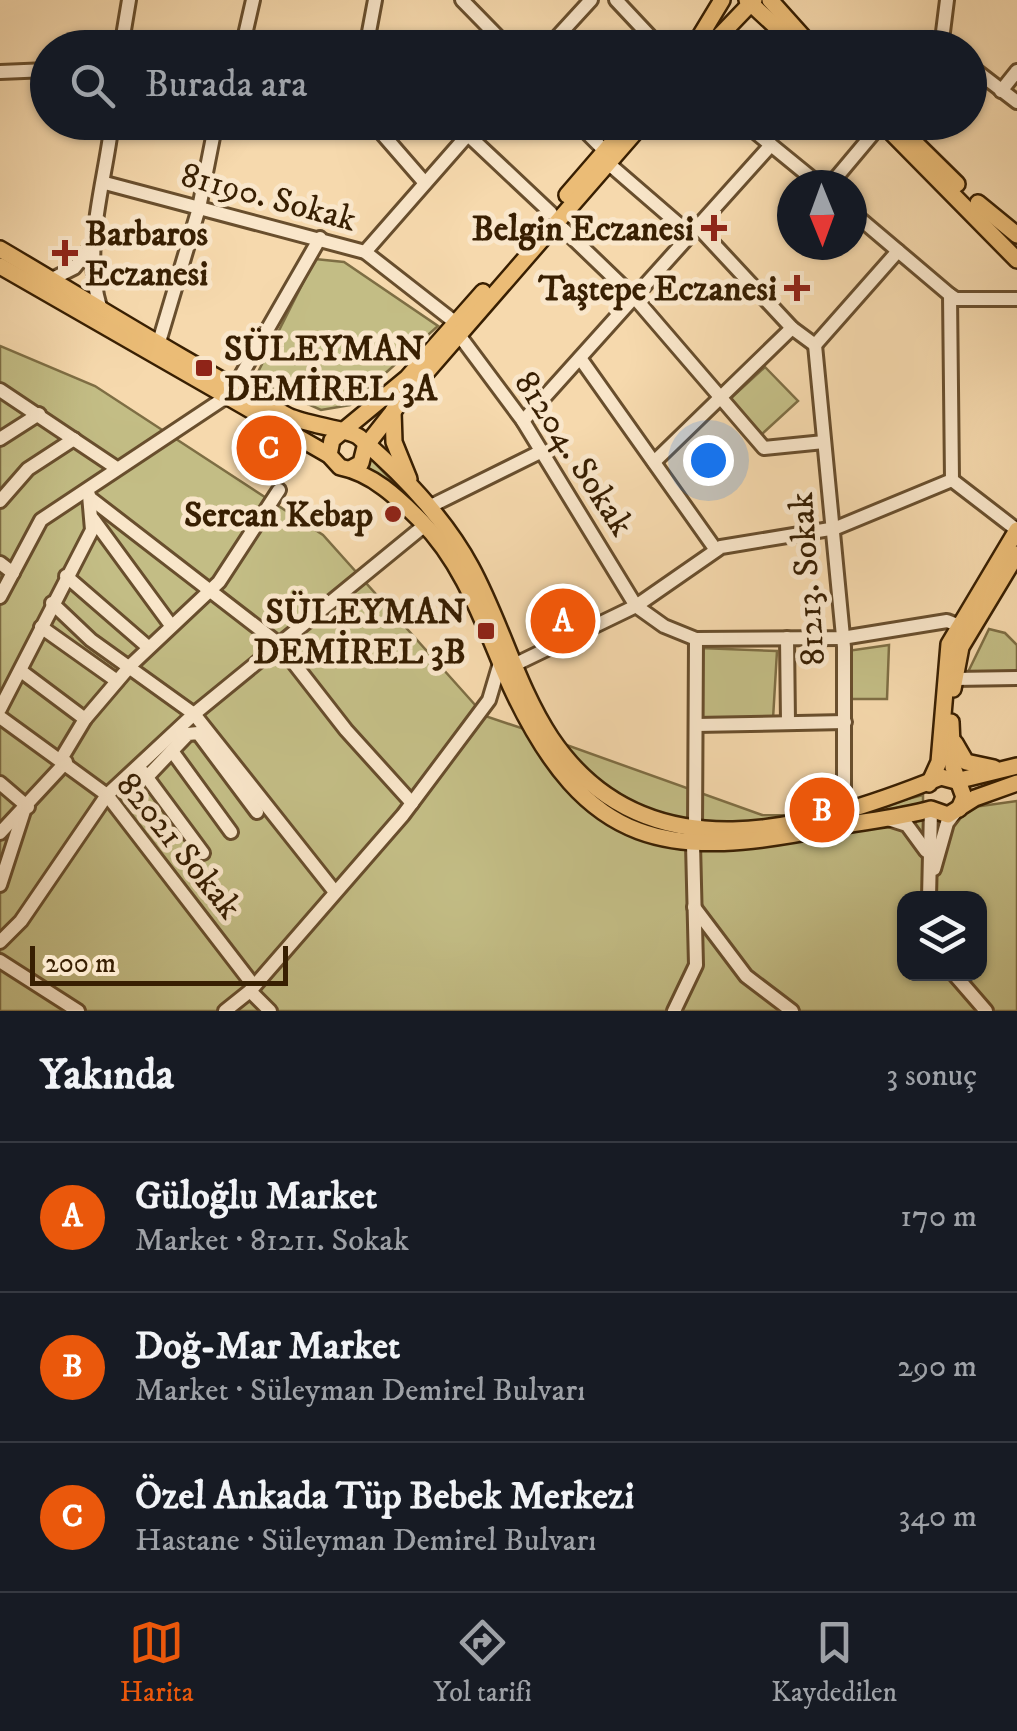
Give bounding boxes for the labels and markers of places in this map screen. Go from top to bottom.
place label: Belgin Eczanesi [472,208,694,252]
place label: Barbaros Eczanesi [85,213,208,297]
marker: Belgin Eczanesi [703,217,725,239]
marker: Barbaros Eczanesi [54,242,76,264]
place label: Taştepe Eczanesi [538,268,777,312]
marker: Taştepe Eczanesi [786,277,808,299]
place label: SÜLEYMAN DEMİREL 3A [224,327,439,412]
marker: SÜLEYMAN DEMİREL 3A [193,357,215,379]
pin: C [236,410,302,486]
place label: Sercan Kebap [184,494,373,538]
marker: Sercan Kebap [382,503,404,525]
pin: A [530,584,596,658]
place label: SÜLEYMAN DEMİREL 3B [253,590,466,675]
marker: SÜLEYMAN DEMİREL 3B [475,620,497,642]
pin: B [790,772,854,848]

